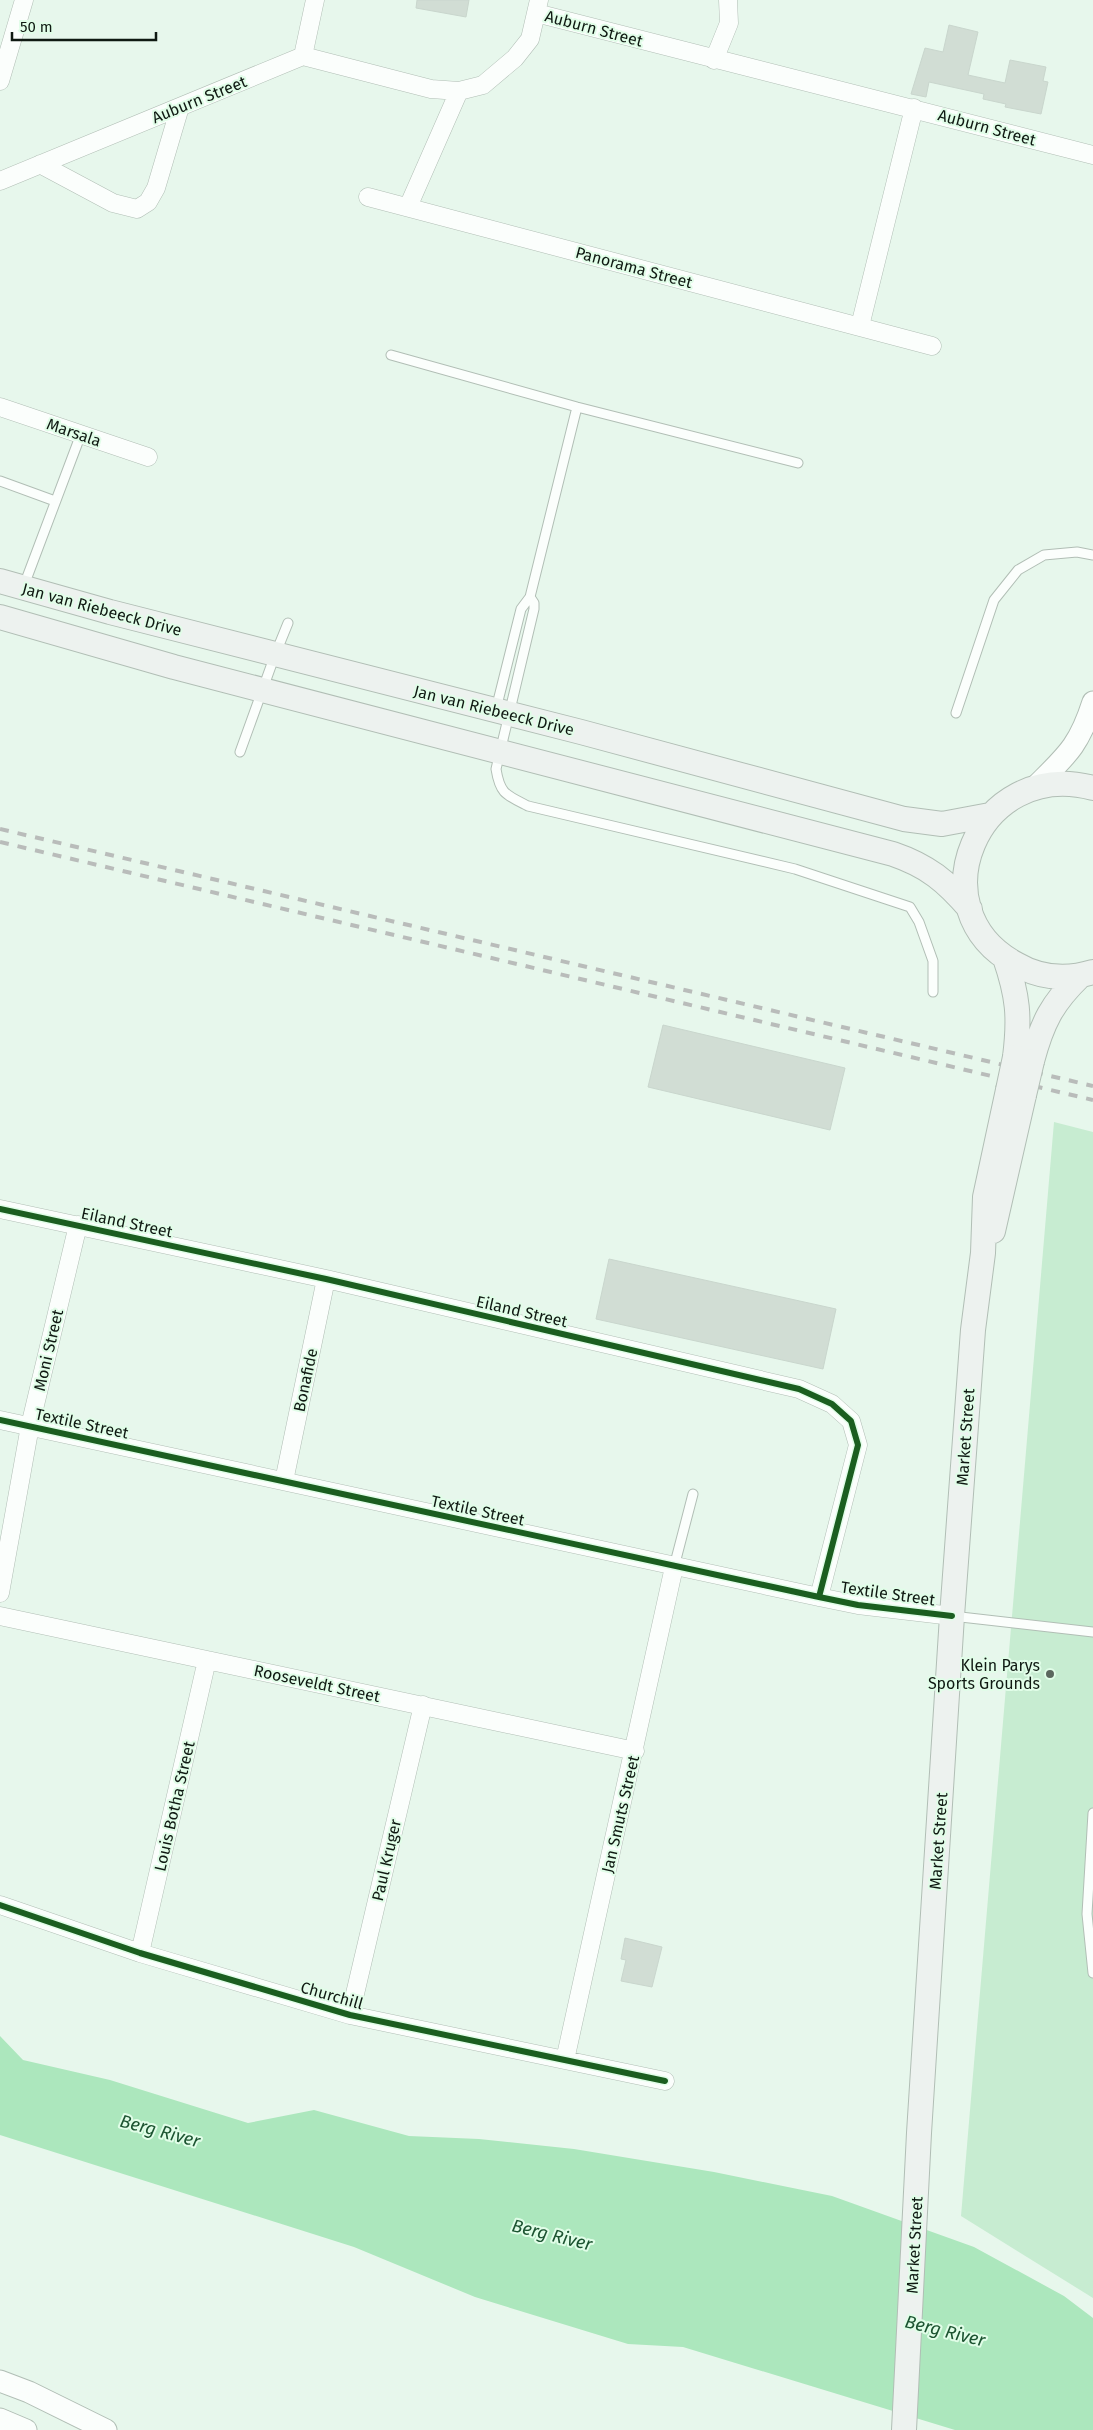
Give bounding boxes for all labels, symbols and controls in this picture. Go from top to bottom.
street label: Auburn Street [543,6,645,51]
scale bar [12,10,156,42]
text: 50 m [20,18,53,36]
street label: Auburn Street [149,72,250,127]
street label: Auburn Street [936,105,1038,150]
street label: Panorama Street [573,243,695,292]
street label: Marsala [44,414,104,451]
street label: Jan van Riebeeck Drive [20,579,184,640]
street label: Jan van Riebeeck Drive [412,681,576,740]
street label: Eiland Street [79,1204,175,1241]
street label: Eiland Street [474,1292,570,1331]
street label: Moni Street [30,1307,67,1393]
street label: Bonafide [289,1347,322,1414]
street label: Market Street [953,1388,978,1486]
street label: Textile Street [33,1404,131,1443]
street label: Textile Street [429,1491,527,1530]
street label: Textile Street [840,1577,937,1610]
place label: Klein Parys Sports Grounds [928,1656,1040,1693]
street label: Rooseveldt Street [252,1661,382,1706]
marker: Klein Parys Sports Grounds [1044,1668,1056,1680]
street label: Louis Botha Street [150,1739,199,1873]
street label: Jan Smuts Street [598,1753,643,1875]
street label: Market Street [926,1792,951,1890]
street label: Paul Kruger [368,1817,405,1903]
street label: Churchill [298,1978,366,2014]
water label: Berg River [117,2110,204,2153]
street label: Market Street [902,2196,927,2294]
water label: Berg River [509,2214,596,2256]
water label: Berg River [902,2310,989,2352]

